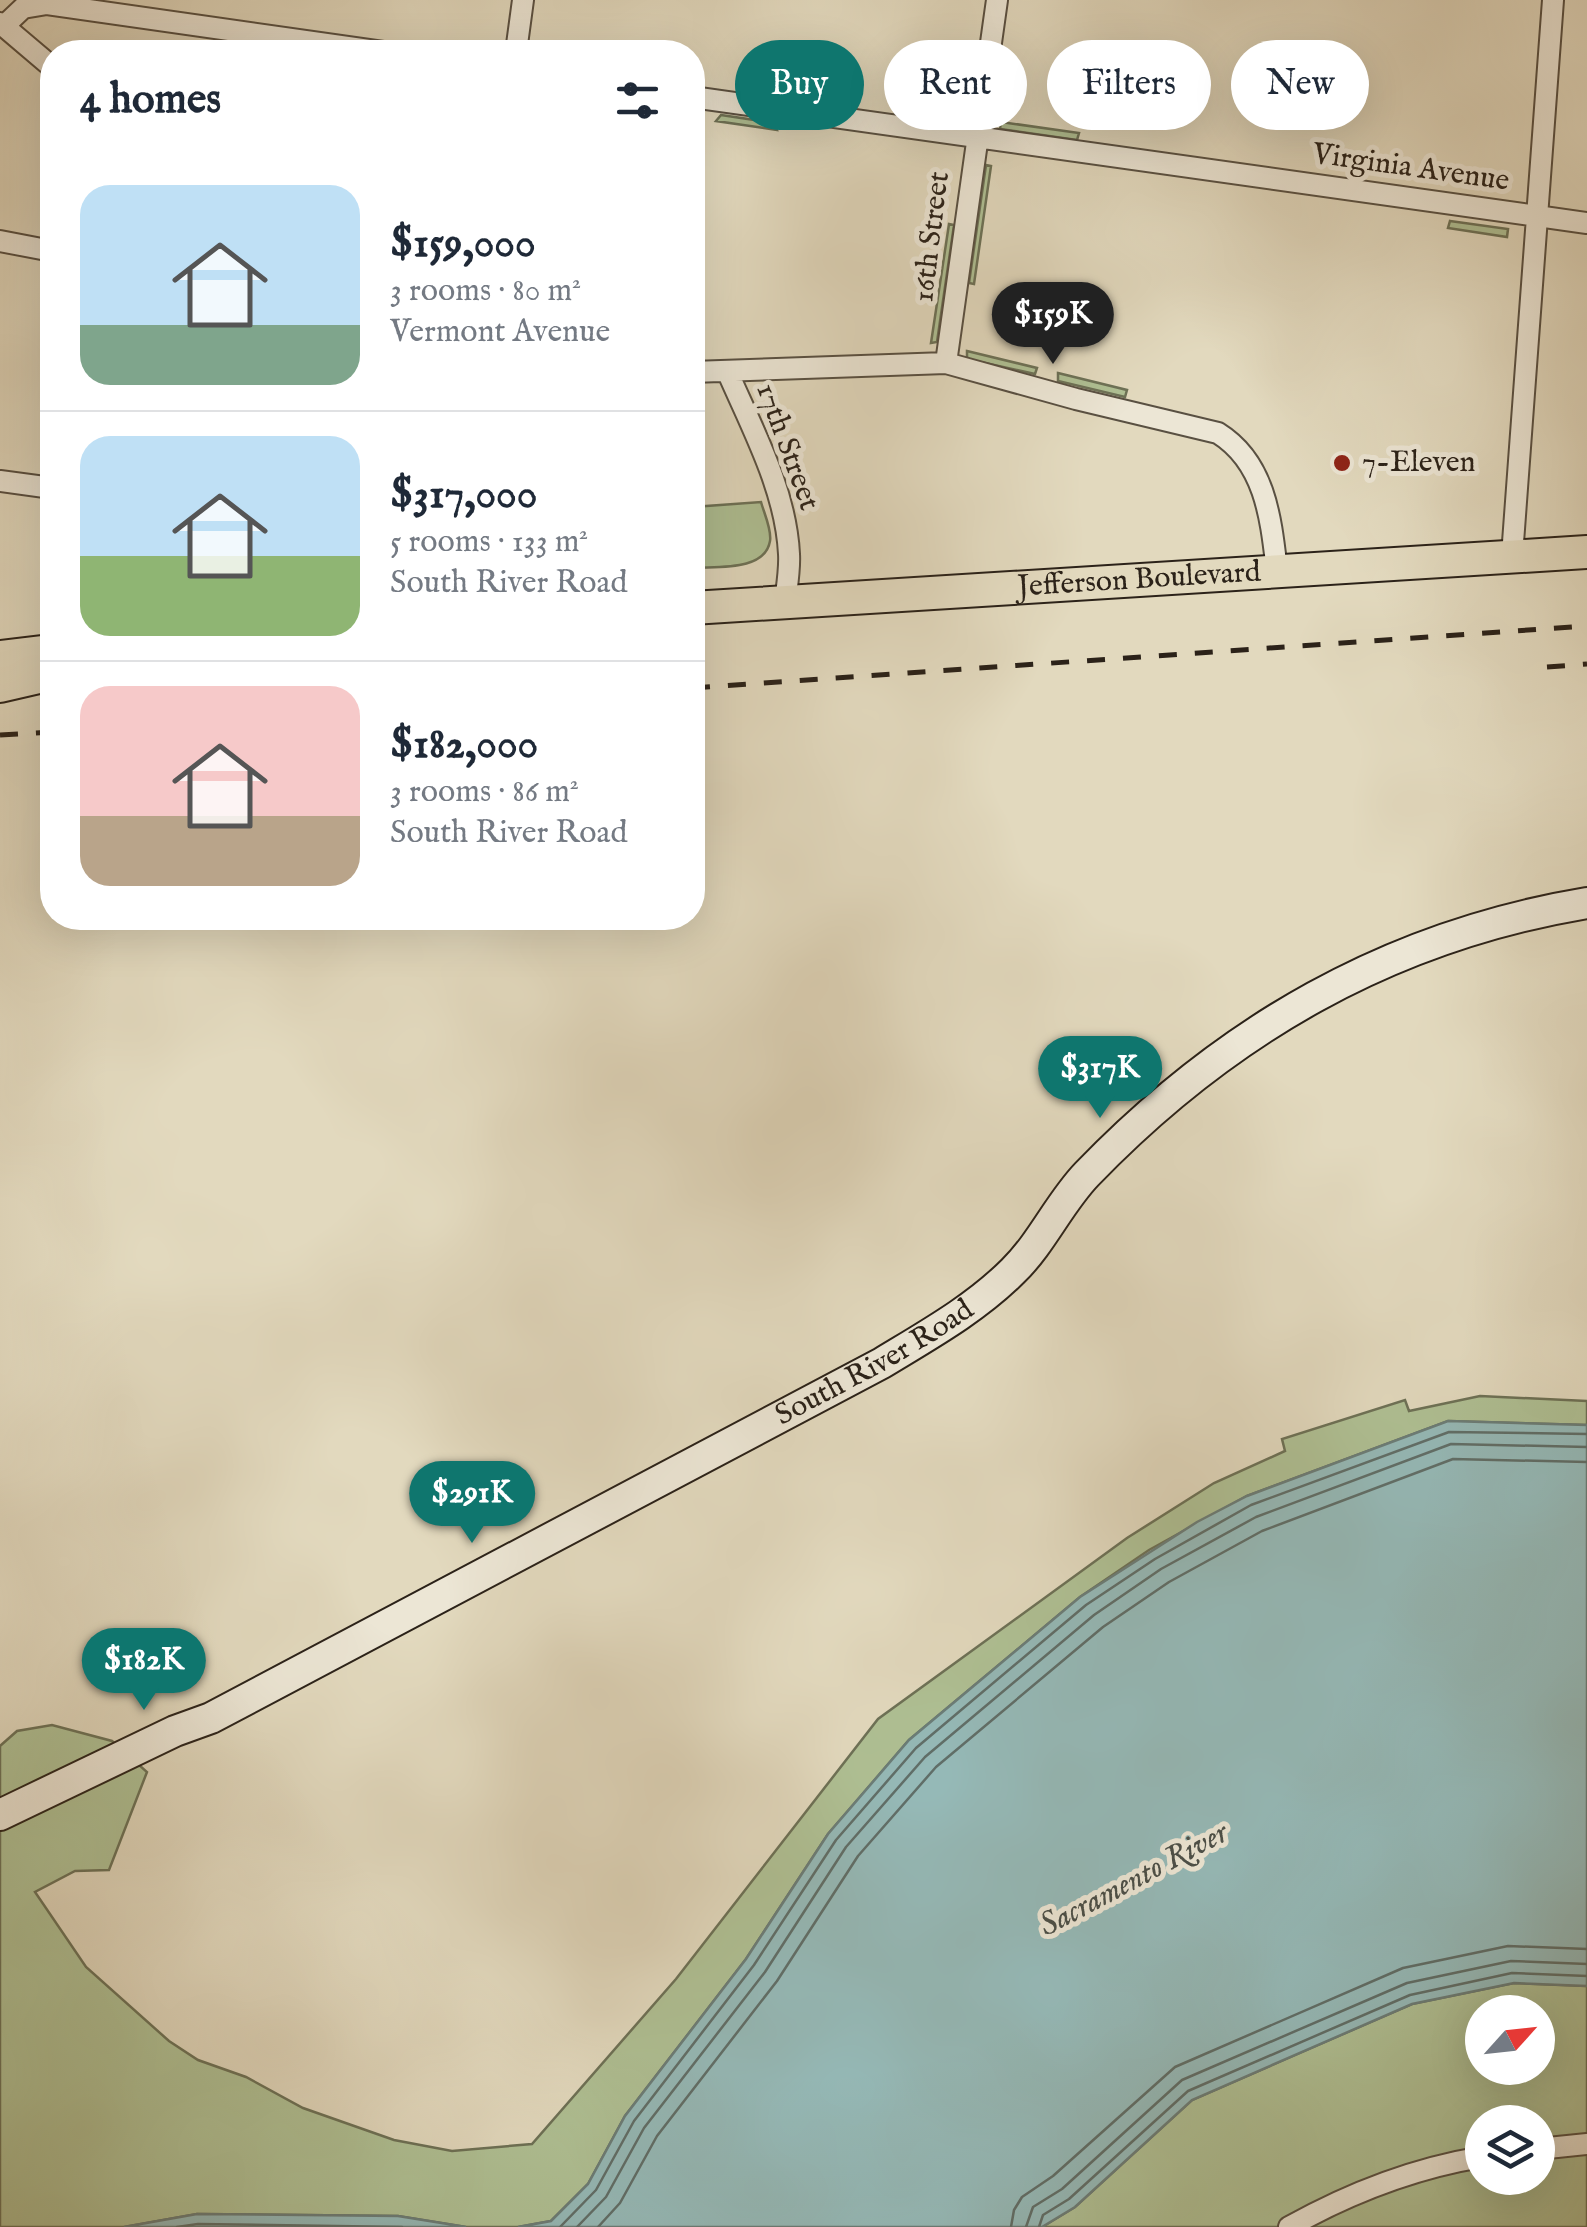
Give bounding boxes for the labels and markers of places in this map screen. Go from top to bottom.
pin: $159K [983,282,1123,367]
place label: 7-Eleven [1362,444,1476,482]
marker: 7-Eleven [1331,452,1353,474]
pin: $317K [1030,1036,1170,1121]
pin: $291K [402,1461,542,1546]
pin: $182K [74,1628,214,1713]

